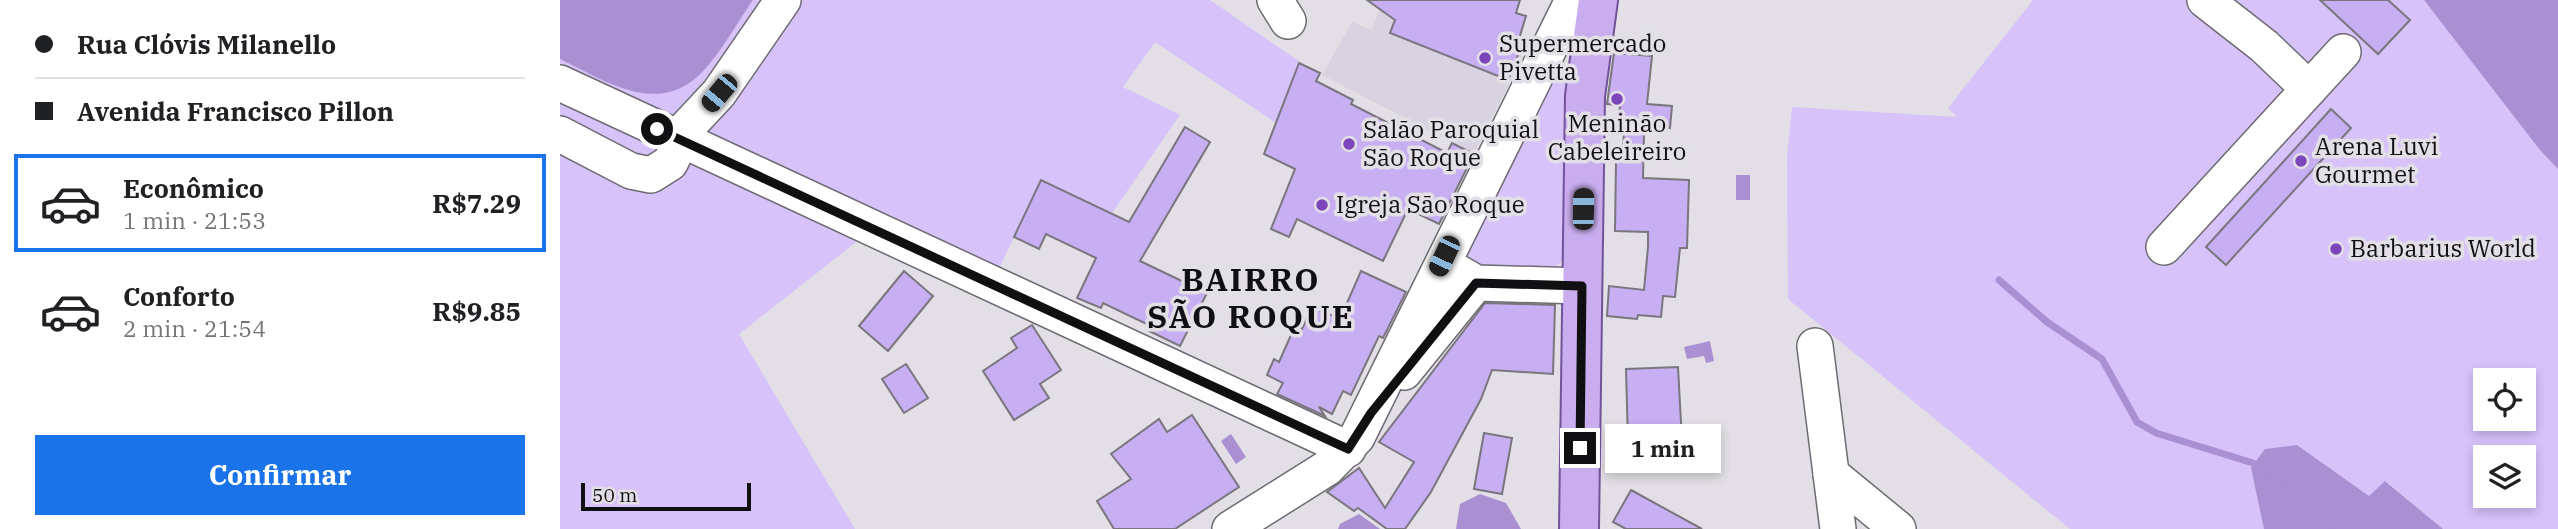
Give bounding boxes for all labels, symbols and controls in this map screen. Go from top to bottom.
text: Rua Clóvis Milanello [77,27,336,61]
place label: Supermercado Pivetta [1499,27,1666,87]
marker: Supermercado Pivetta [1477,50,1493,66]
car [698,70,741,116]
marker: Meninão Cabeleireiro [1609,91,1625,107]
text: Avenida Francisco Pillon [77,94,394,128]
place label: Meninão Cabeleireiro [1548,107,1686,167]
route start [641,113,673,145]
place label: Salão Paroquial São Roque [1363,113,1539,173]
place label: Arena Luvi Gourmet [2315,130,2438,190]
marker: Salão Paroquial São Roque [1341,136,1357,152]
marker: Arena Luvi Gourmet [2293,153,2309,169]
text: Econômico [123,171,264,205]
icon: car [39,172,102,235]
text: R$7.29 [432,186,521,220]
place label: Igreja São Roque [1336,188,1525,220]
car [1573,188,1594,230]
marker: Igreja São Roque [1314,197,1330,213]
text: 1 min · 21:53 [123,205,266,235]
place label: Barbarius World [2350,232,2536,264]
car [1426,233,1463,279]
marker: Barbarius World [2328,241,2344,257]
district label: BAIRRO SÃO ROQUE [1147,258,1355,337]
text: Conforto [123,279,235,313]
icon: car [39,280,102,343]
text: R$9.85 [432,294,521,328]
text: 2 min · 21:54 [123,313,266,343]
map controls [2473,368,2536,508]
button: locate [2473,368,2536,431]
callout: 1 min [1604,424,1720,472]
route end [1564,432,1596,464]
text: 1 min [1631,433,1695,463]
button: Confirmar [35,435,525,515]
button: layers [2473,445,2536,508]
scale bar [581,480,751,512]
text: 50 m [592,483,637,507]

